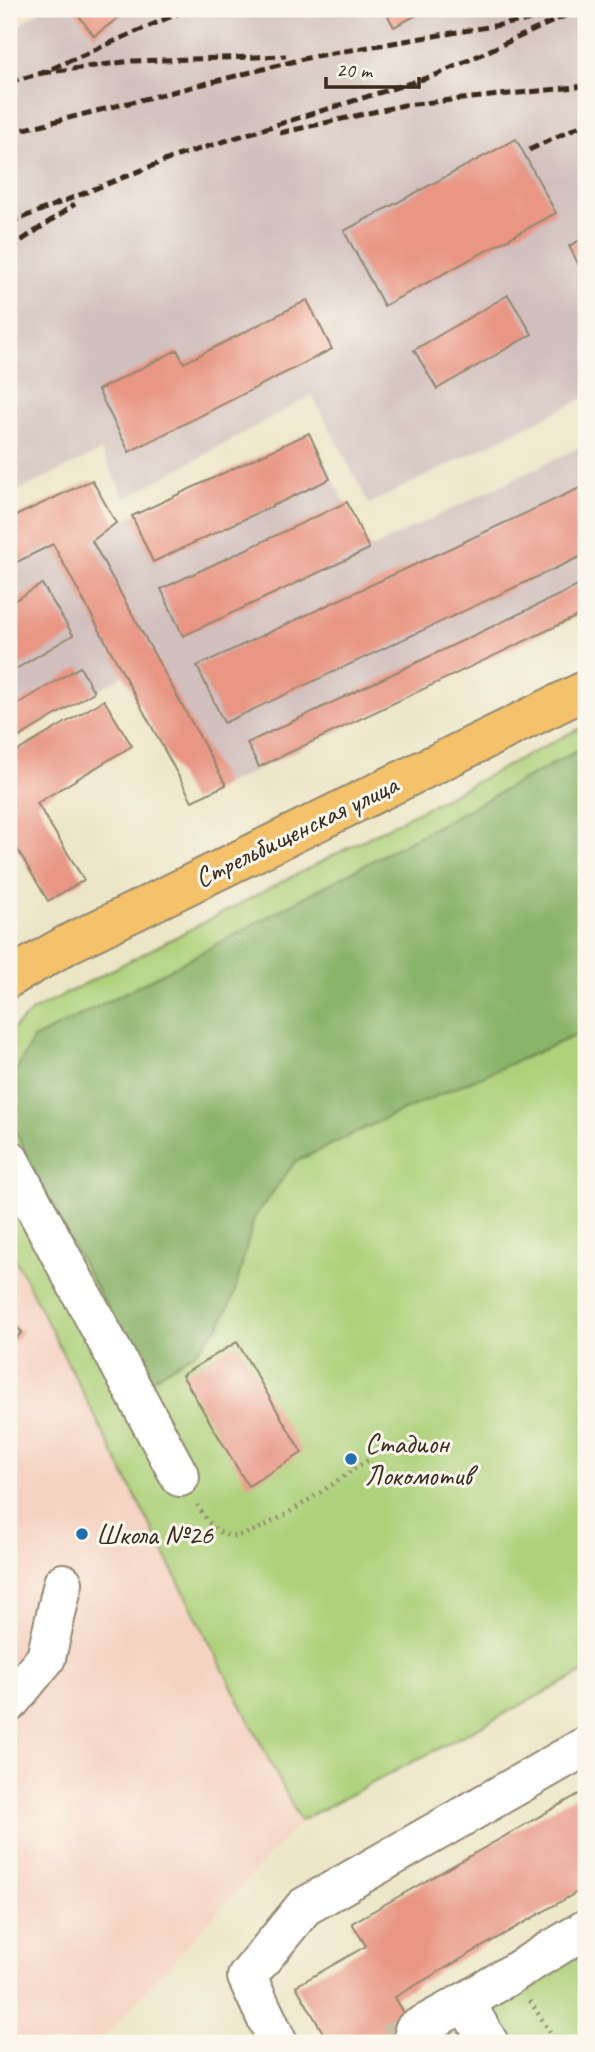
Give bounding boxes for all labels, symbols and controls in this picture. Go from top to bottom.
scale bar [326,46,418,90]
text: 20 m [336,57,374,83]
street label: Стрельбищенская улица [189,766,405,895]
place label: Стадион Локомотив [365,1426,478,1493]
marker: Стадион Локомотив [343,1451,359,1467]
place label: Школа №26 [96,1517,214,1552]
marker: Школа №26 [74,1526,90,1542]

